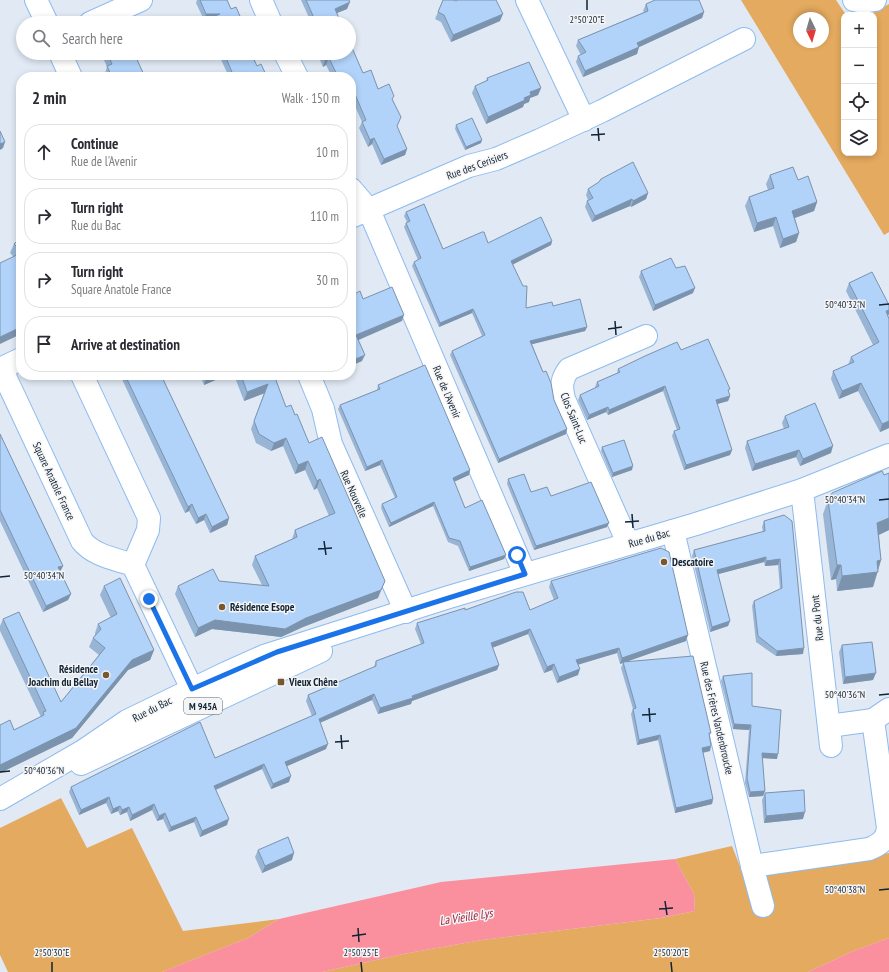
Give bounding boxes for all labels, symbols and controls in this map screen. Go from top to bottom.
north arrow [793,12,829,48]
map controls [841,12,877,156]
button: + [841,12,877,48]
text: 2°50'20"E [570,13,604,26]
search box [16,16,356,60]
icon: search [30,27,52,49]
text: Search here [62,29,123,48]
button: − [841,48,877,84]
button: locate [841,84,877,120]
text: 2 min [32,87,66,109]
text: Walk · 150 m [282,90,340,107]
button: layers [841,120,877,156]
text: Continue [71,134,118,153]
icon: ahead [33,141,55,163]
text: 10 m [316,144,339,161]
street label: Rue des Cerisiers [444,147,510,183]
text: Rue de l'Avenir [71,153,137,170]
text: Turn right [71,198,123,217]
icon: right [33,205,55,227]
text: 110 m [310,208,339,225]
text: Rue du Bac [71,217,121,234]
text: Turn right [71,262,123,281]
icon: right [33,269,55,291]
text: 30 m [316,272,339,289]
text: Square Anatole France [71,281,171,298]
text: 50°40'32"N [825,298,865,311]
icon: arrive [33,333,55,355]
text: Arrive at destination [71,335,180,354]
street label: Rue de l'Avenir [430,364,464,420]
street label: Clos Saint-Luc [557,390,591,446]
street label: Square Anatole France [30,440,78,523]
street label: Rue Nouvelle [337,468,371,520]
text: 50°40'34"N [825,493,865,506]
street label: Rue du Bac [627,525,671,551]
route start [508,546,526,564]
place label: Descatoire [672,555,714,569]
marker: Descatoire [659,557,669,567]
text: 50°40'34"N [24,569,64,582]
route end [140,590,158,608]
street label: Rue du Pont [808,594,826,642]
place label: Résidence Esope [230,600,295,614]
marker: Résidence Esope [217,602,227,612]
street label: Rue des Frères Vandenbroucke [697,660,737,776]
place label: Résidence Joachim du Bellay [27,662,99,689]
marker: Résidence Joachim du Bellay [101,670,111,680]
place label: Vieux Chêne [288,675,338,689]
marker: Vieux Chêne [276,677,286,687]
text: 50°40'36"N [825,688,865,701]
street label: Rue du Bac [130,693,174,725]
road number: M 945A [184,698,222,714]
text: 50°40'36"N [24,764,64,777]
text: 50°40'38"N [825,883,865,896]
water label: La Vieille Lys [438,905,495,928]
text: 2°50'30"E [35,946,69,959]
text: 2°50'25"E [344,946,378,959]
text: 2°50'20"E [654,946,688,959]

